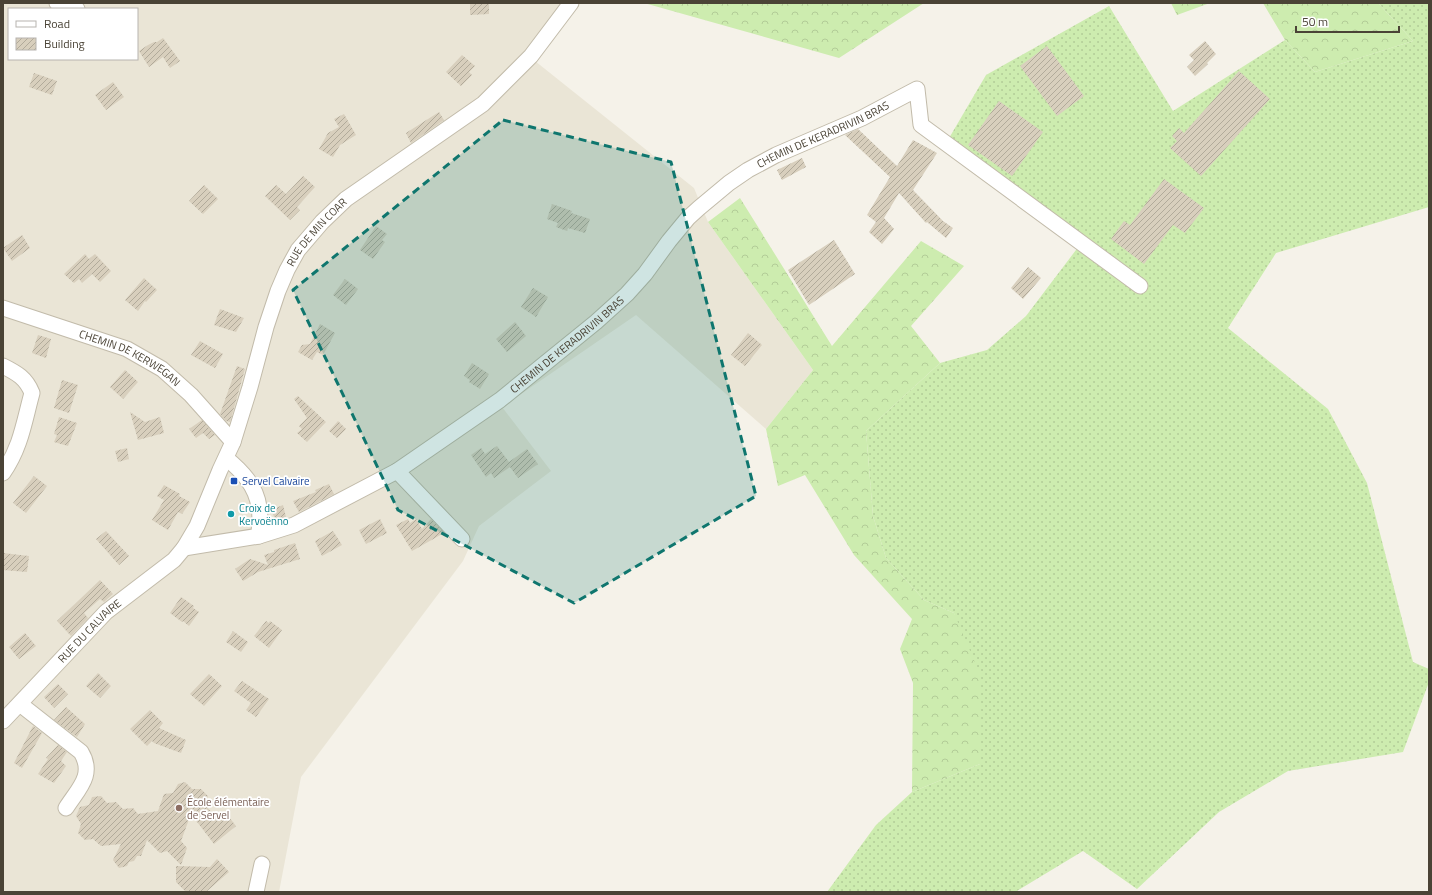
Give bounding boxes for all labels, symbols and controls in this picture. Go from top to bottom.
legend [8,8,138,60]
scale bar [1296,8,1399,34]
text: 50 m [1302,12,1328,31]
text: Road [44,14,70,33]
text: Building [44,34,85,53]
street label: CHEMIN DE KERADRIVIN BRAS [754,97,892,172]
street label: RUE DE MIN COAR [283,194,351,269]
street label: CHEMIN DE KERADRIVIN BRAS [507,292,628,397]
street label: CHEMIN DE KERWEGAN [77,326,184,390]
place label: Servel Calvaire [242,473,310,489]
marker: Servel Calvaire [229,476,239,486]
place label: Croix de Kervoënno [239,500,289,529]
marker: Croix de Kervoënno [226,509,236,519]
street label: RUE DU CALVAIRE [54,595,125,666]
place label: École élémentaire de Servel [187,794,270,823]
marker: École élémentaire de Servel [174,803,184,813]

